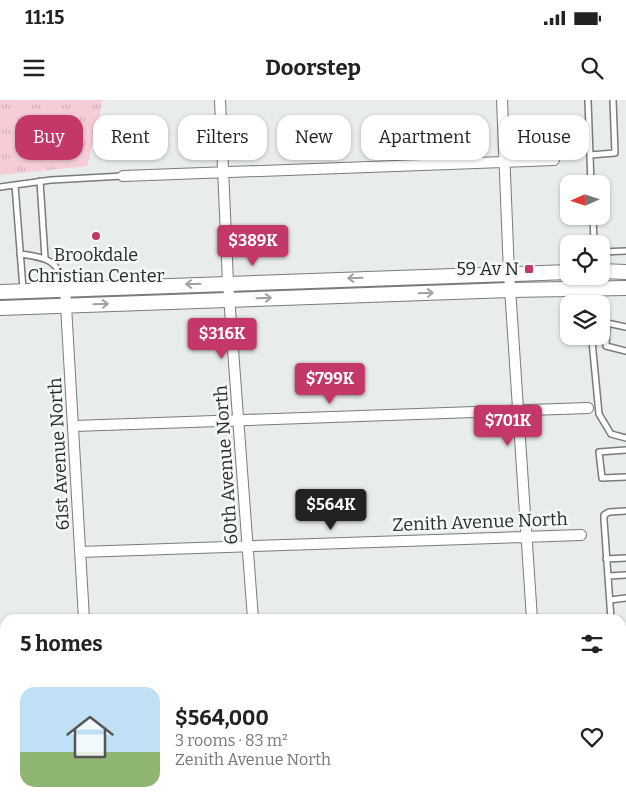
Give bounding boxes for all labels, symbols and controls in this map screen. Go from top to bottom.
text: 11:15 [25,6,64,29]
icon: menu [20,54,48,82]
text: Doorstep [265,54,361,81]
icon: search [578,54,606,82]
chip: Buy [15,115,83,160]
chip: Rent [93,115,168,160]
chip: Filters [178,115,267,160]
chip: New [277,115,351,160]
chip: Apartment [361,115,489,160]
chip: House [499,115,589,160]
north arrow [560,175,610,225]
map controls [560,175,610,345]
pin: $389K [218,224,288,267]
marker: Brookdale Christian Center [90,230,102,242]
text: $389K [228,231,278,250]
button: locate [560,235,610,285]
place label: Brookdale Christian Center [28,244,164,287]
place label: 59 Av N [456,258,519,280]
marker: 59 Av N [523,263,535,275]
one-way arrow [347,274,363,283]
one-way arrow [185,279,201,288]
one-way arrow [418,288,434,298]
one-way arrow [255,294,271,303]
button: layers [560,295,610,345]
one-way arrow [92,299,109,309]
pin: $316K [187,318,257,360]
text: $316K [199,324,245,343]
pin: $799K [295,362,365,405]
text: $799K [306,369,354,388]
street label: 61st Avenue North [44,377,74,531]
street label: 60th Avenue North [209,384,243,546]
pin: $701K [473,404,543,447]
text: $701K [485,411,531,430]
pin: $564K [296,488,366,531]
text: $564K [306,495,356,514]
street label: Zenith Avenue North [392,508,568,536]
icon: filters [578,630,606,658]
text: 5 homes [20,631,103,657]
text: $564,000 [175,705,269,731]
icon: home [60,707,120,767]
icon: heart [578,723,606,751]
text: 3 rooms · 83 m² [175,731,288,750]
text: Zenith Avenue North [175,750,331,769]

